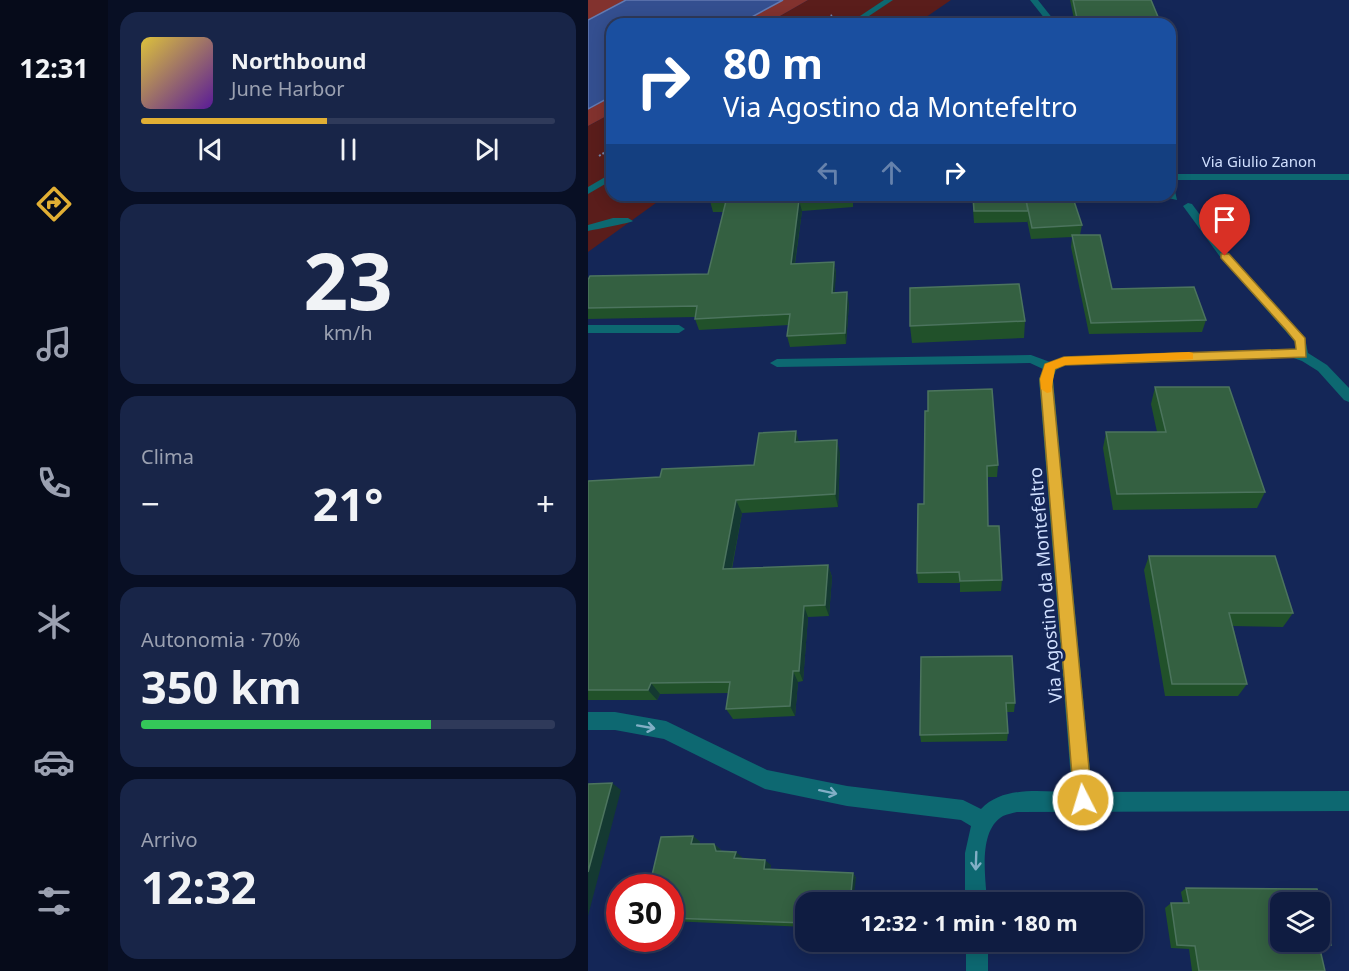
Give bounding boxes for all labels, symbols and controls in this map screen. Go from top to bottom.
text: 80 m [723,34,823,91]
icon: right [624,42,702,120]
text: Northbound [231,45,366,75]
text: 12:31 [19,49,89,86]
text: June Harbor [231,75,345,102]
text: Via Agostino da Montefeltro [723,88,1078,125]
icon: previous [194,133,227,166]
icon: pause [332,133,365,166]
icon: next [470,133,503,166]
street label: Via Giulio Zanon [1202,151,1316,171]
icon: left [812,156,845,189]
icon: ahead [875,156,908,189]
icon: right [938,156,971,189]
icon: directions [33,183,75,225]
pin [1199,194,1250,256]
icon: arrive [1208,203,1241,236]
text: 23 [303,227,393,333]
text: km/h [323,319,373,346]
icon: music [33,323,75,365]
text: Clima [141,443,194,470]
icon: phone [33,462,75,504]
street label: Via Agostino da Montefeltro [1023,466,1067,704]
text: 21° [313,473,383,534]
text: − [141,481,160,526]
text: + [536,481,555,526]
icon: climate [33,601,75,643]
text: Autonomia · 70% [141,626,300,653]
text: 350 km [141,656,302,717]
one-way arrow [636,722,655,733]
icon: car [33,741,75,783]
position arrow [1051,768,1115,832]
one-way arrow [818,787,837,798]
text: Arrivo [141,826,198,853]
one-way arrow [971,851,982,871]
text: 12:32 [141,856,257,917]
speed limit sign: 30 [606,874,684,952]
icon: filters [33,880,75,922]
map controls [1270,892,1330,952]
button: layers [1270,892,1330,952]
text: 12:32 · 1 min · 180 m [860,907,1078,937]

